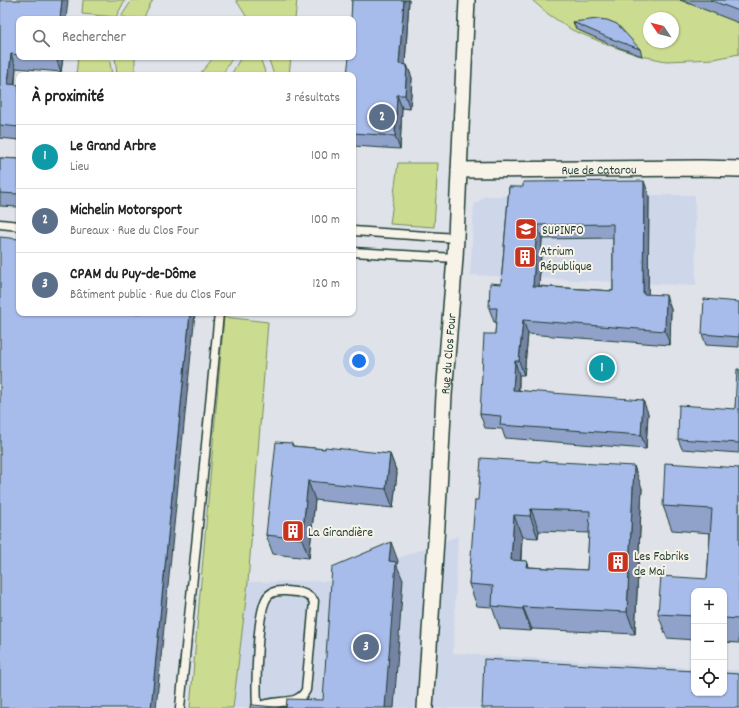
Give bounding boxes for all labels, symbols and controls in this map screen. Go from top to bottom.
north arrow [643,12,679,48]
search box [16,16,356,60]
icon: search [30,27,52,49]
text: Rechercher [62,27,126,49]
text: À proximité [32,86,104,110]
text: 3 résultats [285,89,340,108]
pin: 2 [369,102,395,132]
text: Le Grand Arbre [70,136,156,158]
text: 1 [44,147,46,166]
text: 100 m [311,147,340,166]
text: Lieu [70,158,89,177]
street label: Rue de Catarou [561,162,637,181]
text: Michelin Motorsport [70,200,182,222]
text: 2 [42,211,48,230]
text: 100 m [311,211,340,230]
school or university icon: SUPINFO [513,216,539,242]
text: Bureaux · Rue du Clos Four [70,222,199,241]
place label: SUPINFO [542,222,584,241]
place label: Atrium République [540,243,592,277]
building icon: Atrium République [512,244,538,270]
text: CPAM du Puy-de-Dôme [70,264,196,286]
text: 3 [42,275,48,294]
text: 120 m [312,275,340,294]
text: Bâtiment public · Rue du Clos Four [70,286,236,305]
street label: Rue du Clos Four [437,312,463,395]
your location [349,351,369,371]
pin: 1 [589,353,615,383]
building icon: La Girandière [280,518,306,544]
place label: La Girandière [308,524,373,543]
place label: Les Fabriks de Mai [634,548,689,582]
building icon: Les Fabriks de Mai [605,549,631,575]
map controls [691,588,727,696]
button: + [691,588,727,624]
button: − [691,624,727,660]
pin: 3 [353,632,379,662]
button: locate [691,660,727,696]

